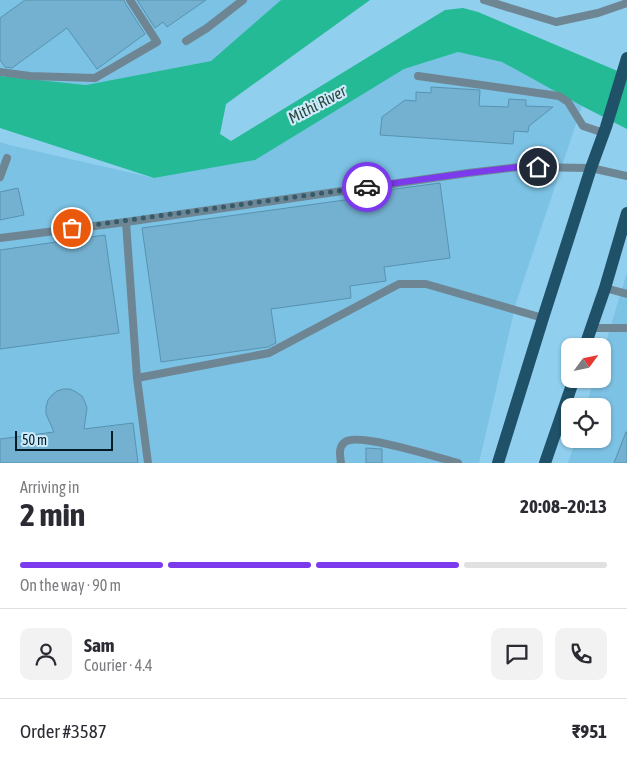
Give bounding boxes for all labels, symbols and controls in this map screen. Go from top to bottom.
water label: Mithi River [285,81,350,127]
pin [517,146,559,188]
icon: home [524,153,552,181]
courier [342,162,392,212]
icon: car [353,173,381,201]
pin [51,207,93,249]
icon: bag [58,214,86,242]
north arrow [561,338,611,388]
map controls [561,338,611,448]
button: locate [561,398,611,448]
scale bar [15,428,112,451]
text: 50 m [22,432,47,448]
text: Arriving in [20,478,80,496]
text: 20:08–20:13 [520,495,607,517]
text: 2 min [20,496,85,533]
text: On the way · 90 m [20,576,121,594]
button: person [20,628,72,680]
button: chat [491,628,543,680]
button: phone [555,628,607,680]
text: Sam [84,634,115,656]
text: Courier · 4.4 [84,656,153,674]
text: Order #3587 [20,720,107,742]
text: ₹951 [572,720,607,742]

